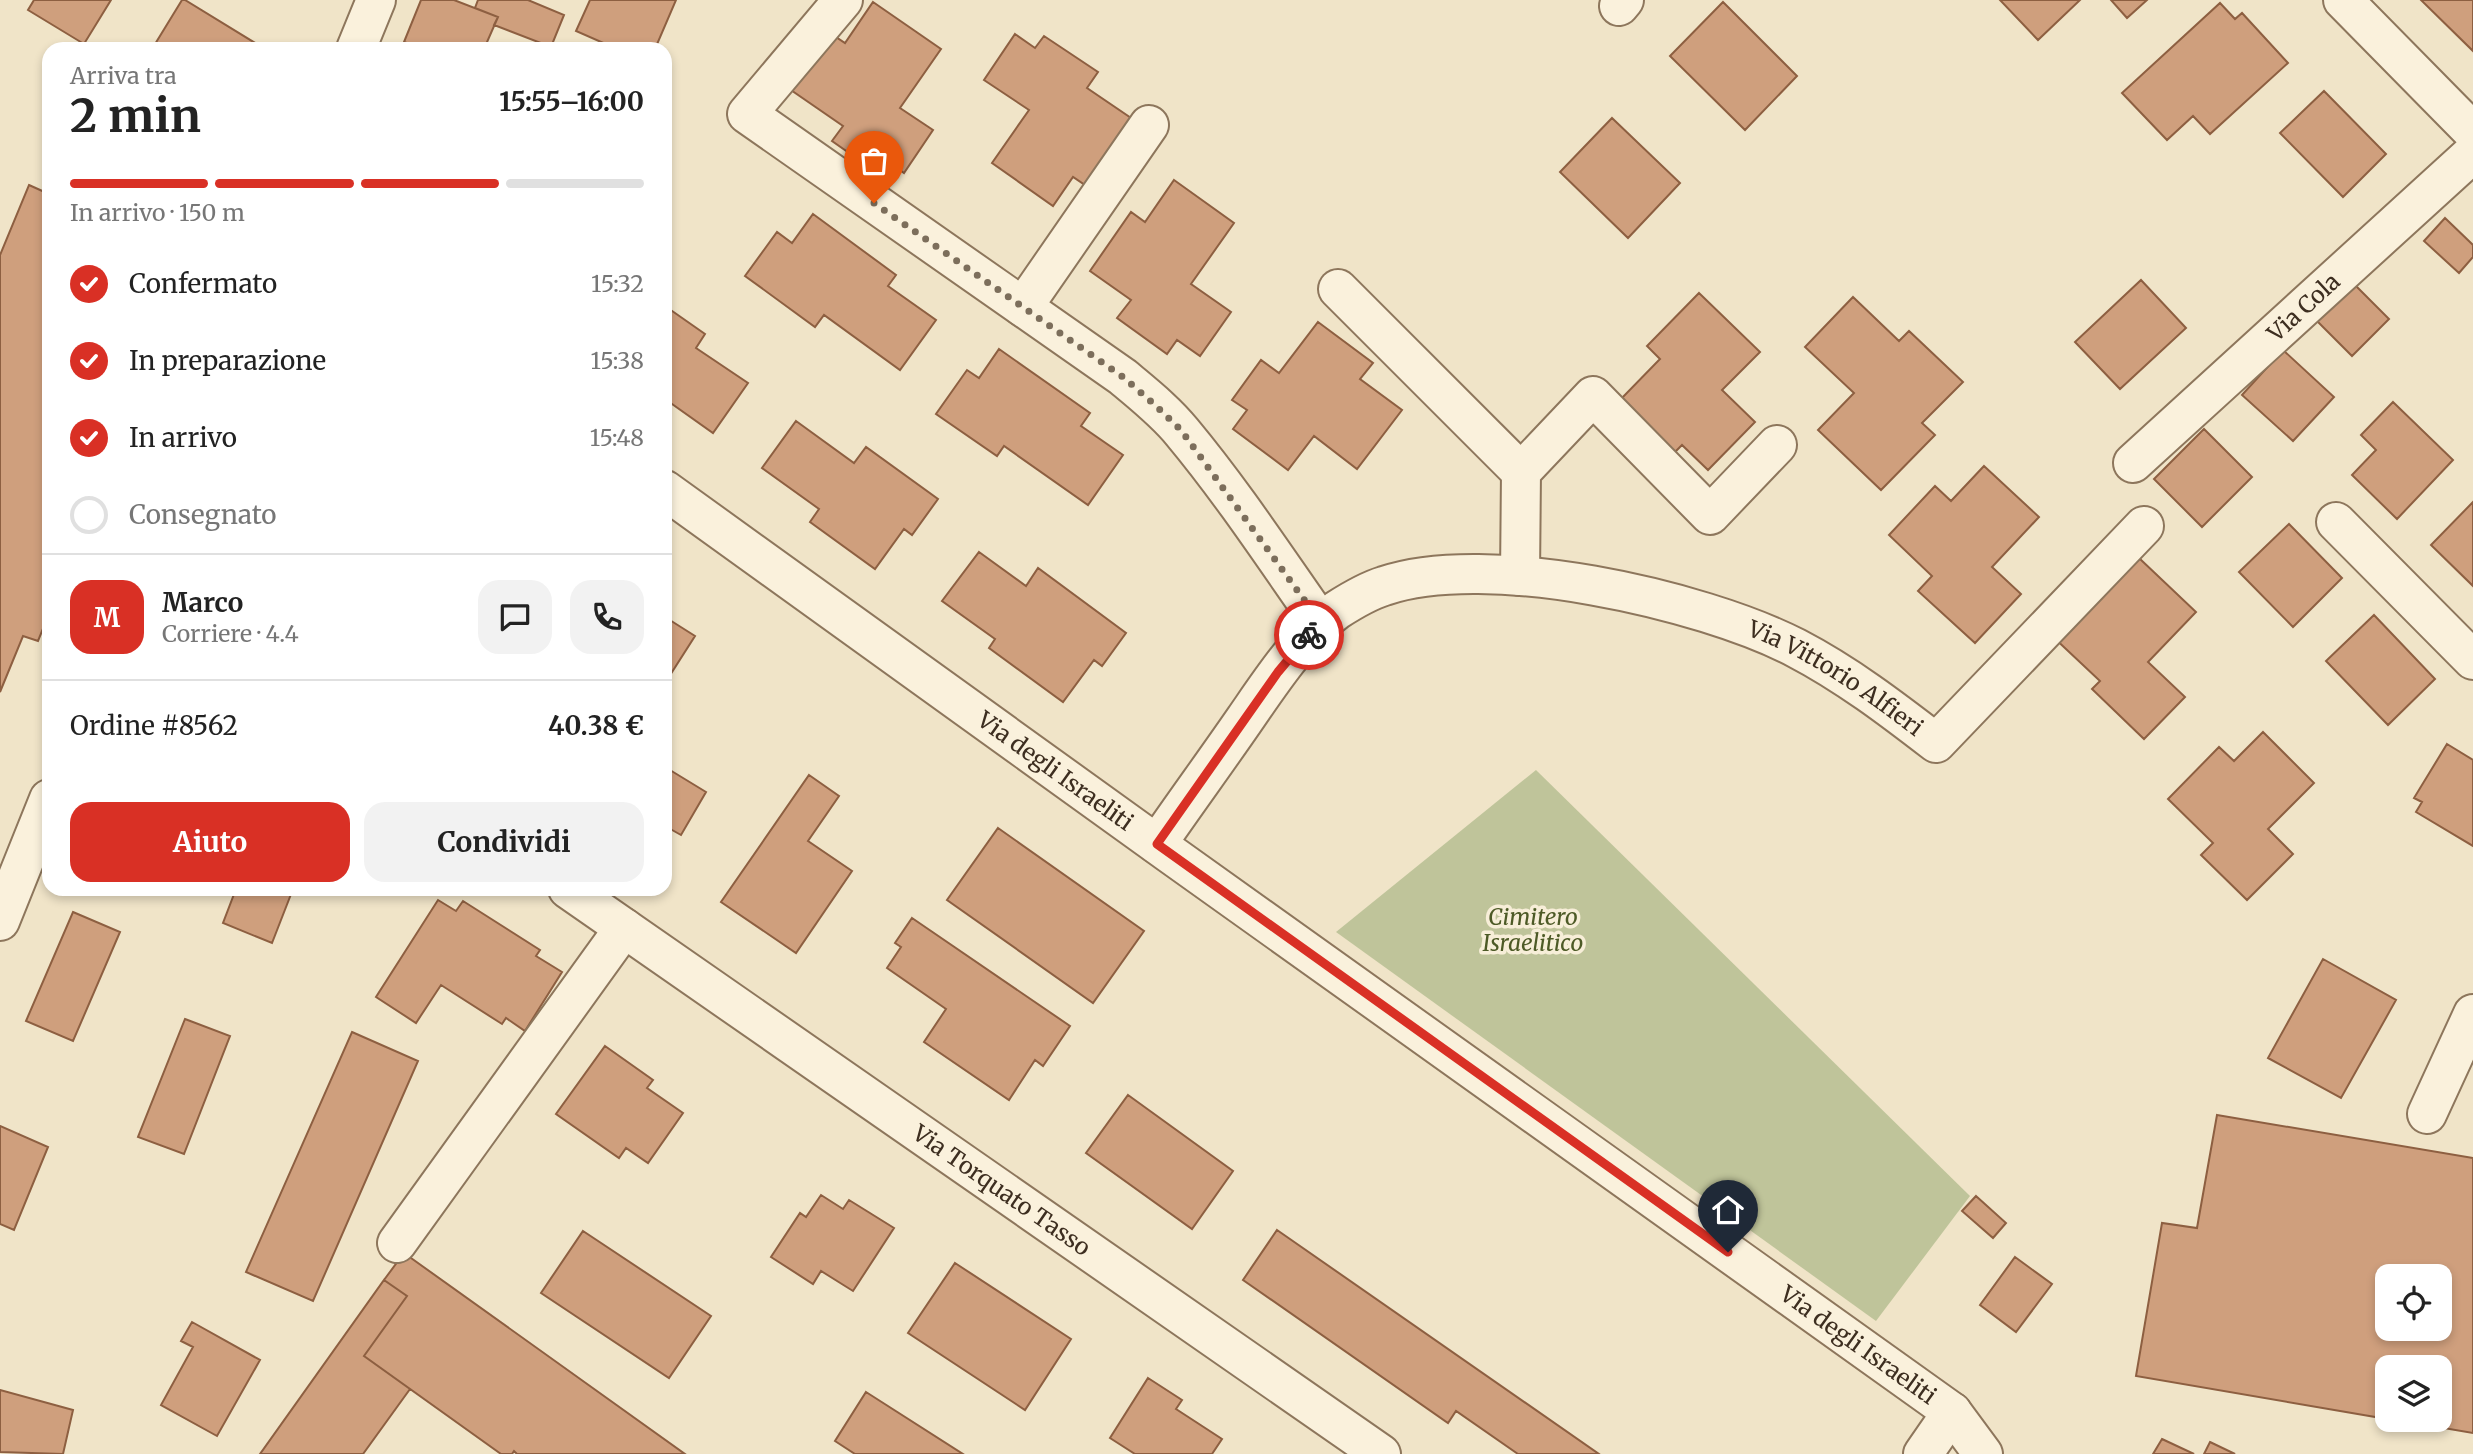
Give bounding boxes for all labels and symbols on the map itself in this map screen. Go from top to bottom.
pin [844,131,904,203]
street label: Via Cola [2260,267,2346,348]
courier [1274,600,1344,670]
street label: Via Vittorio Alfieri [1743,613,1929,742]
street label: Via degli Israeliti [971,704,1139,837]
park label: Cimitero Israelitico [1483,902,1583,957]
street label: Via Torquato Tasso [906,1117,1096,1262]
pin [1698,1180,1758,1252]
street label: Via degli Israeliti [1774,1279,1942,1410]

